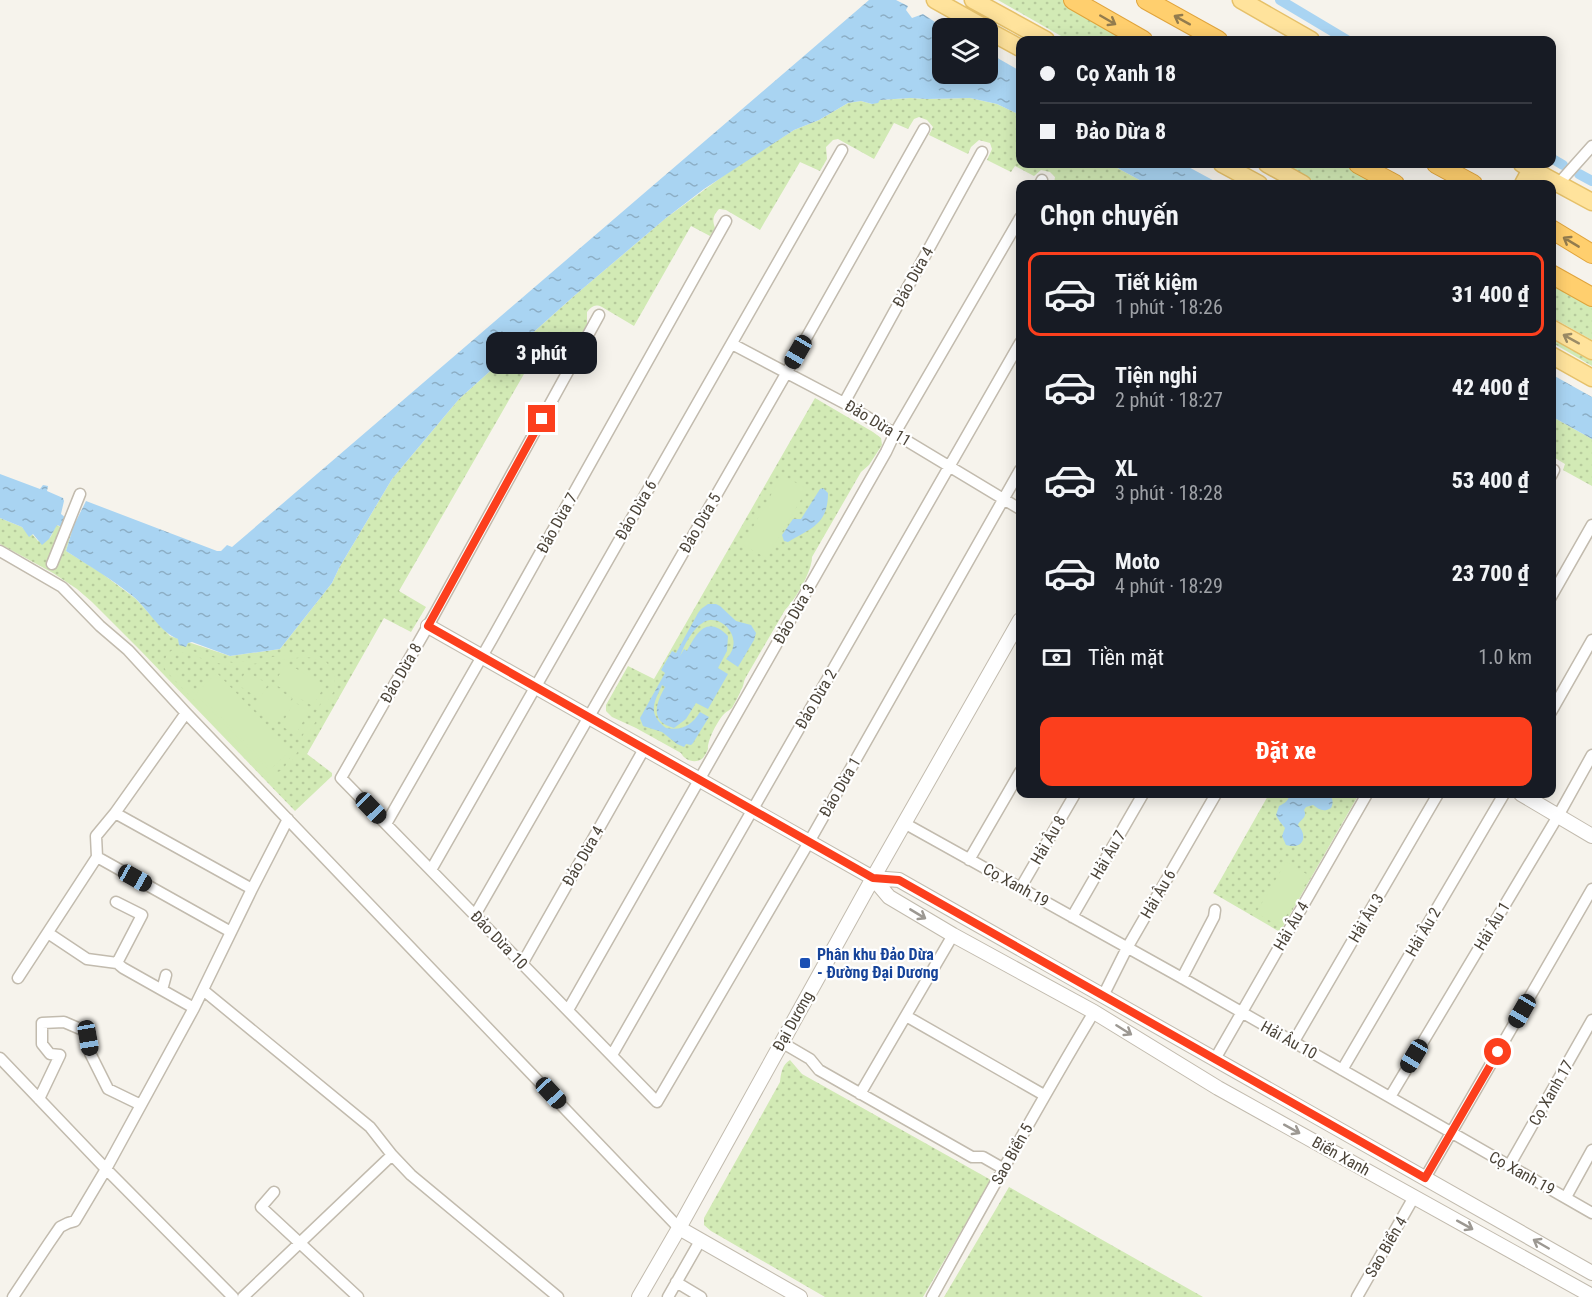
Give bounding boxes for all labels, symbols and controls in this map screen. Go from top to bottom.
one-way arrow [1099,14,1116,26]
one-way arrow [1174,14,1191,26]
map controls [932,18,998,84]
button: layers [932,18,998,84]
text: Cọ Xanh 18 [1076,61,1176,86]
text: Đảo Dừa 8 [1076,119,1166,144]
text: Chọn chuyến [1040,200,1179,232]
one-way arrow [1563,235,1580,247]
street label: Đảo Dừa 4 [889,243,937,310]
icon: car [1043,267,1097,321]
text: Tiết kiệm [1115,270,1198,295]
text: 31 400 ₫ [1452,282,1529,307]
text: 1 phút · 18:26 [1115,295,1223,319]
callout: 3 phút [486,332,598,374]
car [781,332,815,372]
one-way arrow [1563,333,1581,344]
text: 3 phút [516,341,567,365]
icon: car [1043,360,1097,414]
text: Tiện nghi [1115,363,1197,388]
text: 42 400 ₫ [1452,375,1529,400]
text: 2 phút · 18:27 [1115,388,1223,412]
street label: Đảo Dừa 11 [841,396,915,450]
route end [528,405,555,432]
icon: car [1043,453,1097,507]
text: XL [1115,456,1138,481]
text: 53 400 ₫ [1452,468,1529,493]
street label: Đảo Dừa 6 [611,477,661,543]
text: 3 phút · 18:28 [1115,481,1223,505]
street label: Đảo Dừa 7 [533,489,581,556]
street label: Đảo Dừa 5 [675,490,725,556]
icon: car [1043,546,1097,600]
text: Moto [1115,549,1160,574]
text: 23 700 ₫ [1452,561,1529,586]
text: 4 phút · 18:29 [1115,574,1223,598]
street label: Đảo Dừa 3 [769,581,819,647]
street label: Đảo Dừa 8 [376,640,426,706]
icon: cash [1040,641,1073,674]
text: Tiền mặt [1088,645,1164,670]
text: 1.0 km [1478,645,1532,669]
street label: Đảo Dừa 2 [791,666,841,732]
button: Đặt xe [1040,717,1532,786]
street label: Đảo Dừa 1 [815,754,865,820]
car [352,789,390,827]
street label: Hải Âu 8 [1026,812,1070,868]
street label: Đảo Dừa 4 [558,823,608,889]
street label: Hải Âu 7 [1086,827,1130,883]
street label: Cọ Xanh 19 [980,859,1052,911]
car [115,861,155,895]
street label: Hải Âu 6 [1136,866,1180,922]
street label: Hải Âu 3 [1344,890,1388,946]
street label: Hải Âu 4 [1269,898,1313,954]
street label: Hải Âu 1 [1470,898,1514,954]
street label: Hải Âu 2 [1401,904,1445,960]
street label: Đảo Dừa 10 [467,907,531,973]
one-way arrow [909,909,926,921]
place label: Phân khu Đảo Dừa - Đường Đại Dương [817,945,939,982]
marker: Phân khu Đảo Dừa - Đường Đại Dương [798,956,812,970]
street label: Đại Dương [769,988,817,1054]
car [1505,991,1539,1031]
street label: Hải Âu 10 [1258,1017,1320,1063]
car [76,1019,100,1057]
one-way arrow [1115,1025,1132,1037]
car [1397,1036,1431,1076]
route start [1484,1038,1511,1065]
street label: Cọ Xanh 17 [1525,1057,1577,1129]
car [532,1074,570,1112]
street label: Sao Biển 5 [987,1120,1037,1188]
one-way arrow [1283,1123,1300,1135]
street label: Biển Xanh [1309,1132,1373,1180]
street label: Cọ Xanh 19 [1486,1147,1558,1199]
street label: Sao Biển 4 [1361,1213,1411,1281]
one-way arrow [1456,1220,1474,1231]
one-way arrow [1533,1238,1550,1250]

